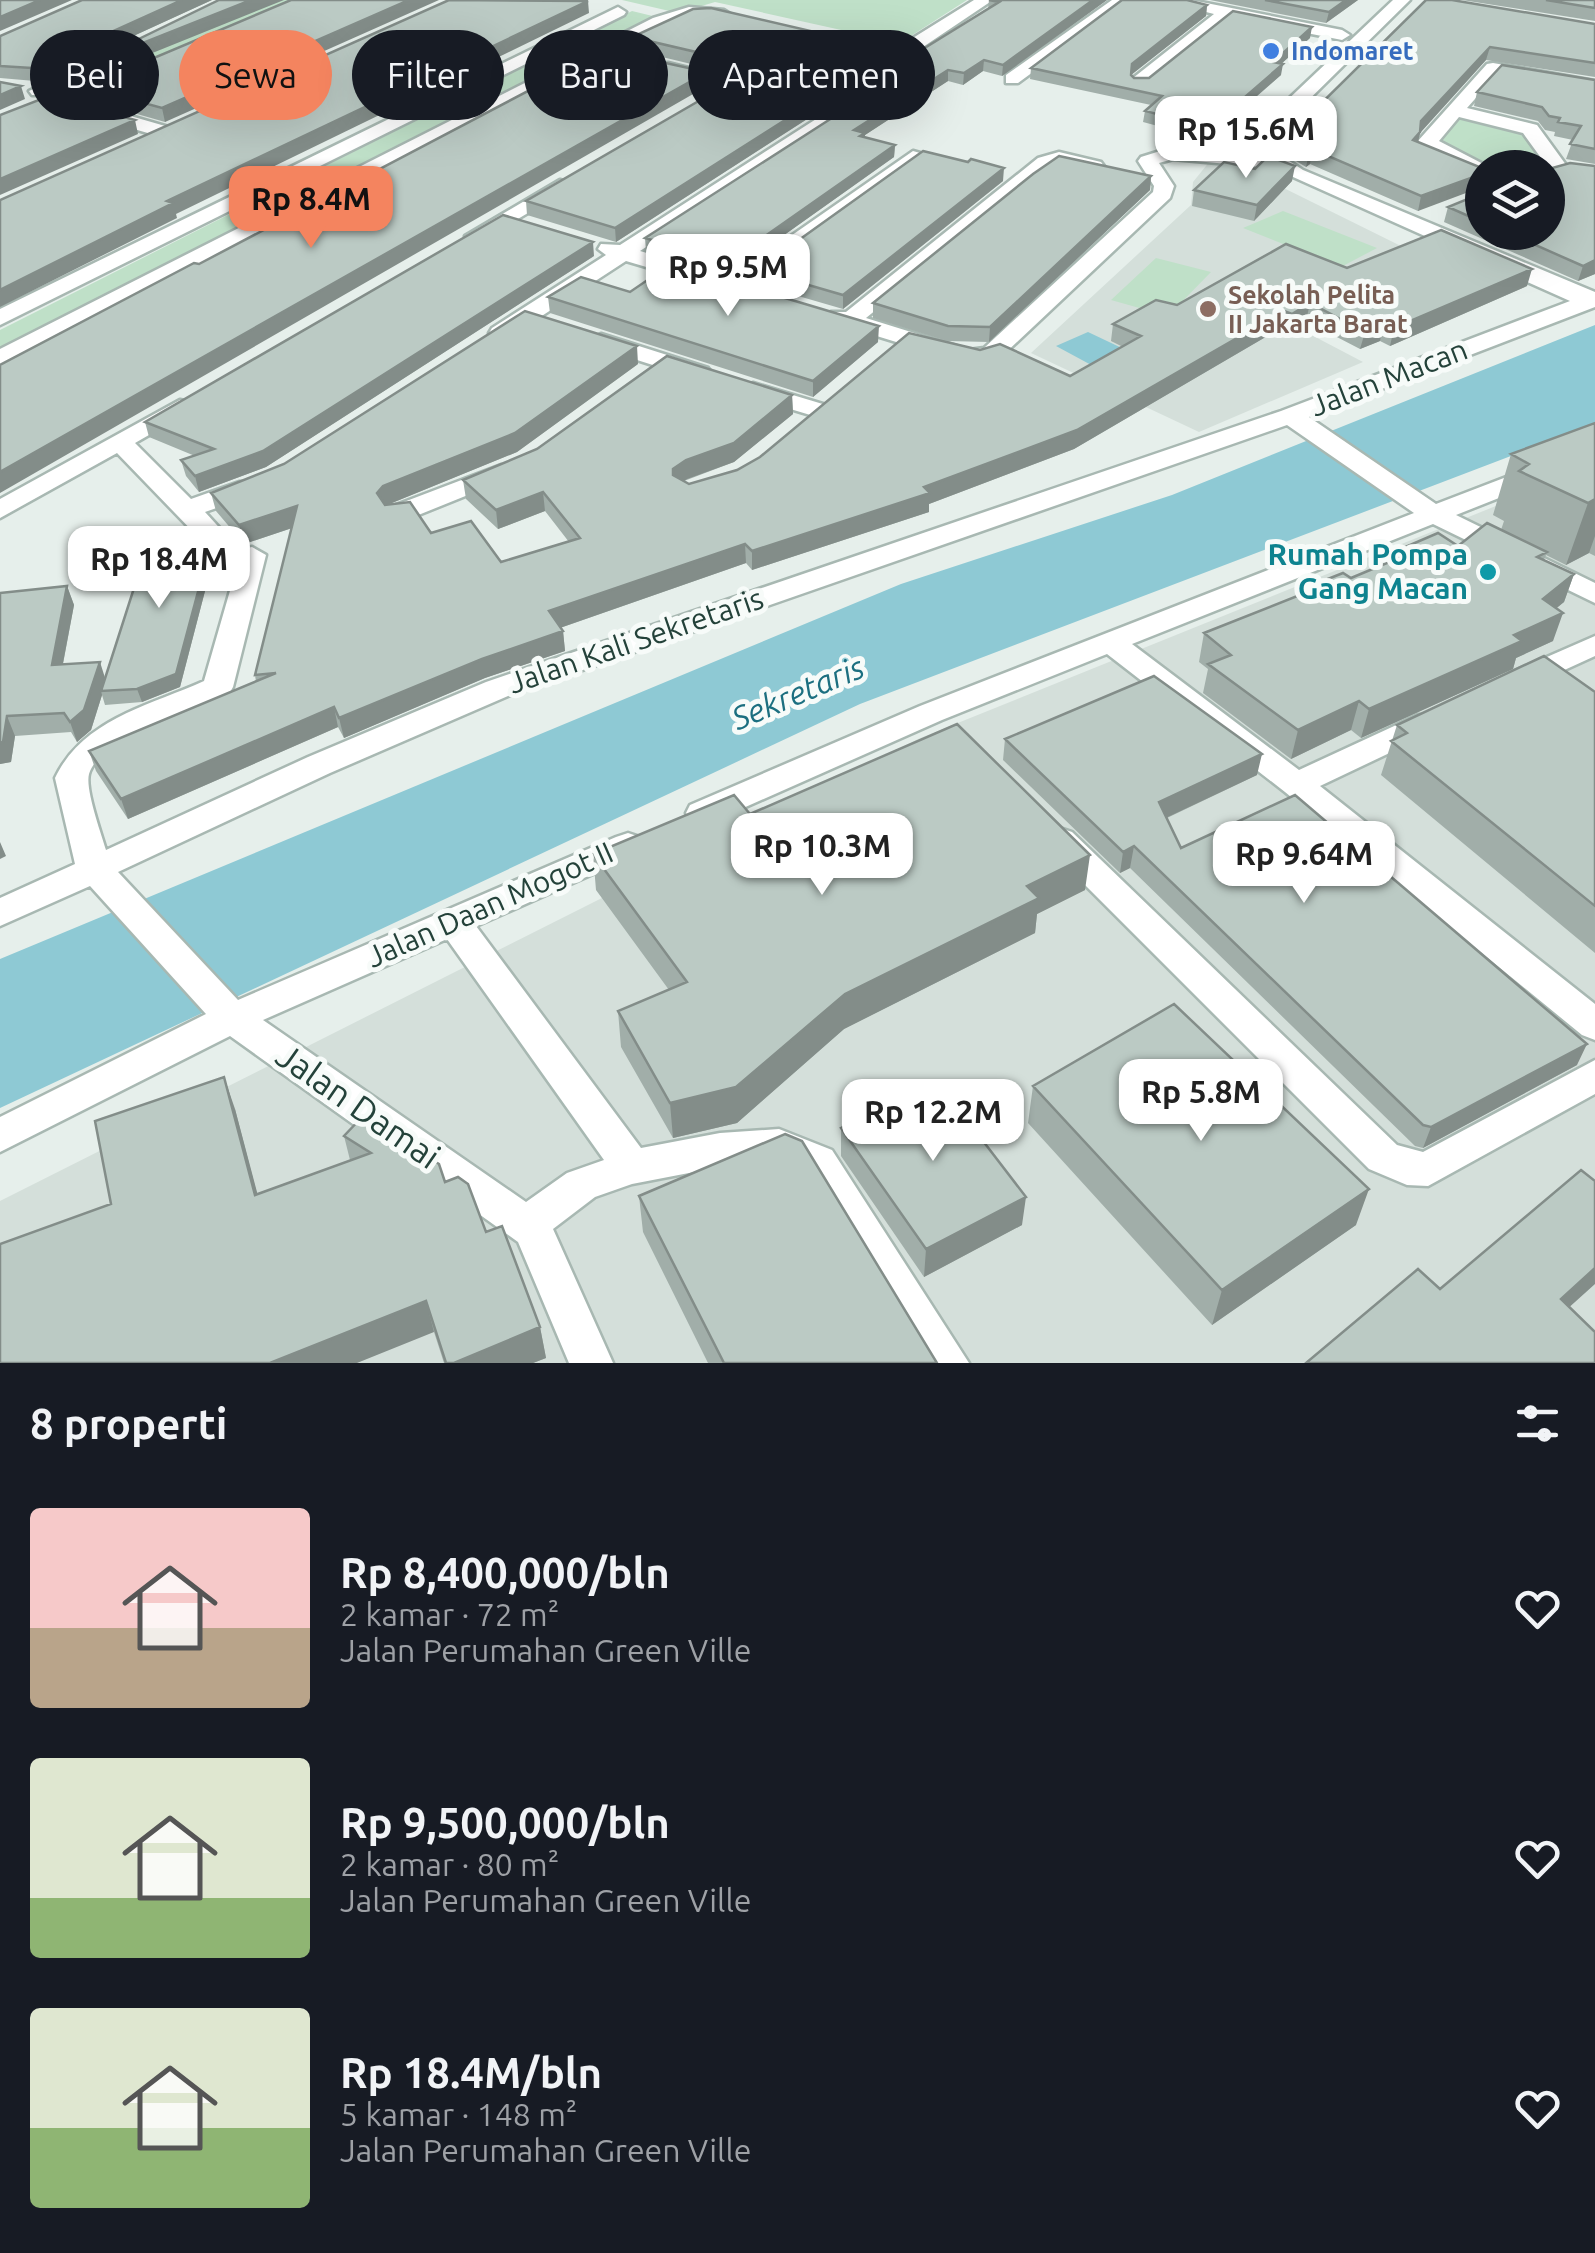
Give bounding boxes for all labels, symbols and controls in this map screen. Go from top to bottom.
chip: Beli [30,30,159,120]
chip: Sewa [179,30,332,120]
chip: Filter [352,30,504,120]
chip: Baru [524,30,668,120]
chip: Apartemen [688,30,935,120]
place label: Indomaret [1291,37,1414,65]
marker: Indomaret [1260,40,1282,62]
pin: Rp 15.6M [1143,96,1349,181]
text: Rp 15.6M [1177,110,1315,146]
map controls [1465,150,1565,250]
button: layers [1465,150,1565,250]
pin: Rp 8.4M [219,166,403,251]
text: Rp 8.4M [251,180,371,216]
pin: Rp 9.5M [636,234,820,319]
text: Rp 9.5M [668,248,788,284]
place label: Sekolah Pelita II Jakarta Barat [1228,281,1408,338]
marker: Sekolah Pelita II Jakarta Barat [1197,298,1219,320]
street label: Jalan Macan [1305,332,1472,423]
pin: Rp 18.4M [56,526,262,611]
place label: Rumah Pompa Gang Macan [1267,537,1468,605]
text: Rp 18.4M [90,540,228,576]
marker: Rumah Pompa Gang Macan [1477,561,1499,583]
street label: Jalan Kali Sekretaris [504,580,768,700]
water label: Sekretaris [725,648,869,736]
pin: Rp 10.3M [719,813,925,898]
pin: Rp 9.64M [1201,821,1407,906]
text: Rp 10.3M [753,827,891,863]
street label: Jalan Daan Mogot II [361,834,618,974]
text: Rp 9.64M [1235,835,1373,871]
street label: Jalan Damai [269,1034,448,1176]
pin: Rp 5.8M [1109,1059,1293,1144]
text: Rp 5.8M [1141,1073,1261,1109]
pin: Rp 12.2M [830,1079,1036,1164]
text: Rp 12.2M [864,1093,1002,1129]
icon: filters [1510,1396,1565,1451]
text: 8 properti [30,1400,227,1447]
icon: home [110,1548,230,1668]
text: Rp 8,400,000/bln [340,1549,670,1596]
icon: heart [1510,1581,1565,1636]
text: 2 kamar · 72 m² [340,1596,559,1632]
text: Jalan Perumahan Green Ville [340,1632,751,1668]
icon: home [110,1798,230,1918]
text: Rp 9,500,000/bln [340,1799,670,1846]
icon: heart [1510,1831,1565,1886]
text: 2 kamar · 80 m² [340,1846,559,1882]
text: Jalan Perumahan Green Ville [340,1882,751,1918]
icon: home [110,2048,230,2168]
text: Rp 18.4M/bln [340,2049,602,2096]
icon: heart [1510,2081,1565,2136]
text: 5 kamar · 148 m² [340,2096,577,2132]
text: Jalan Perumahan Green Ville [340,2132,751,2168]

